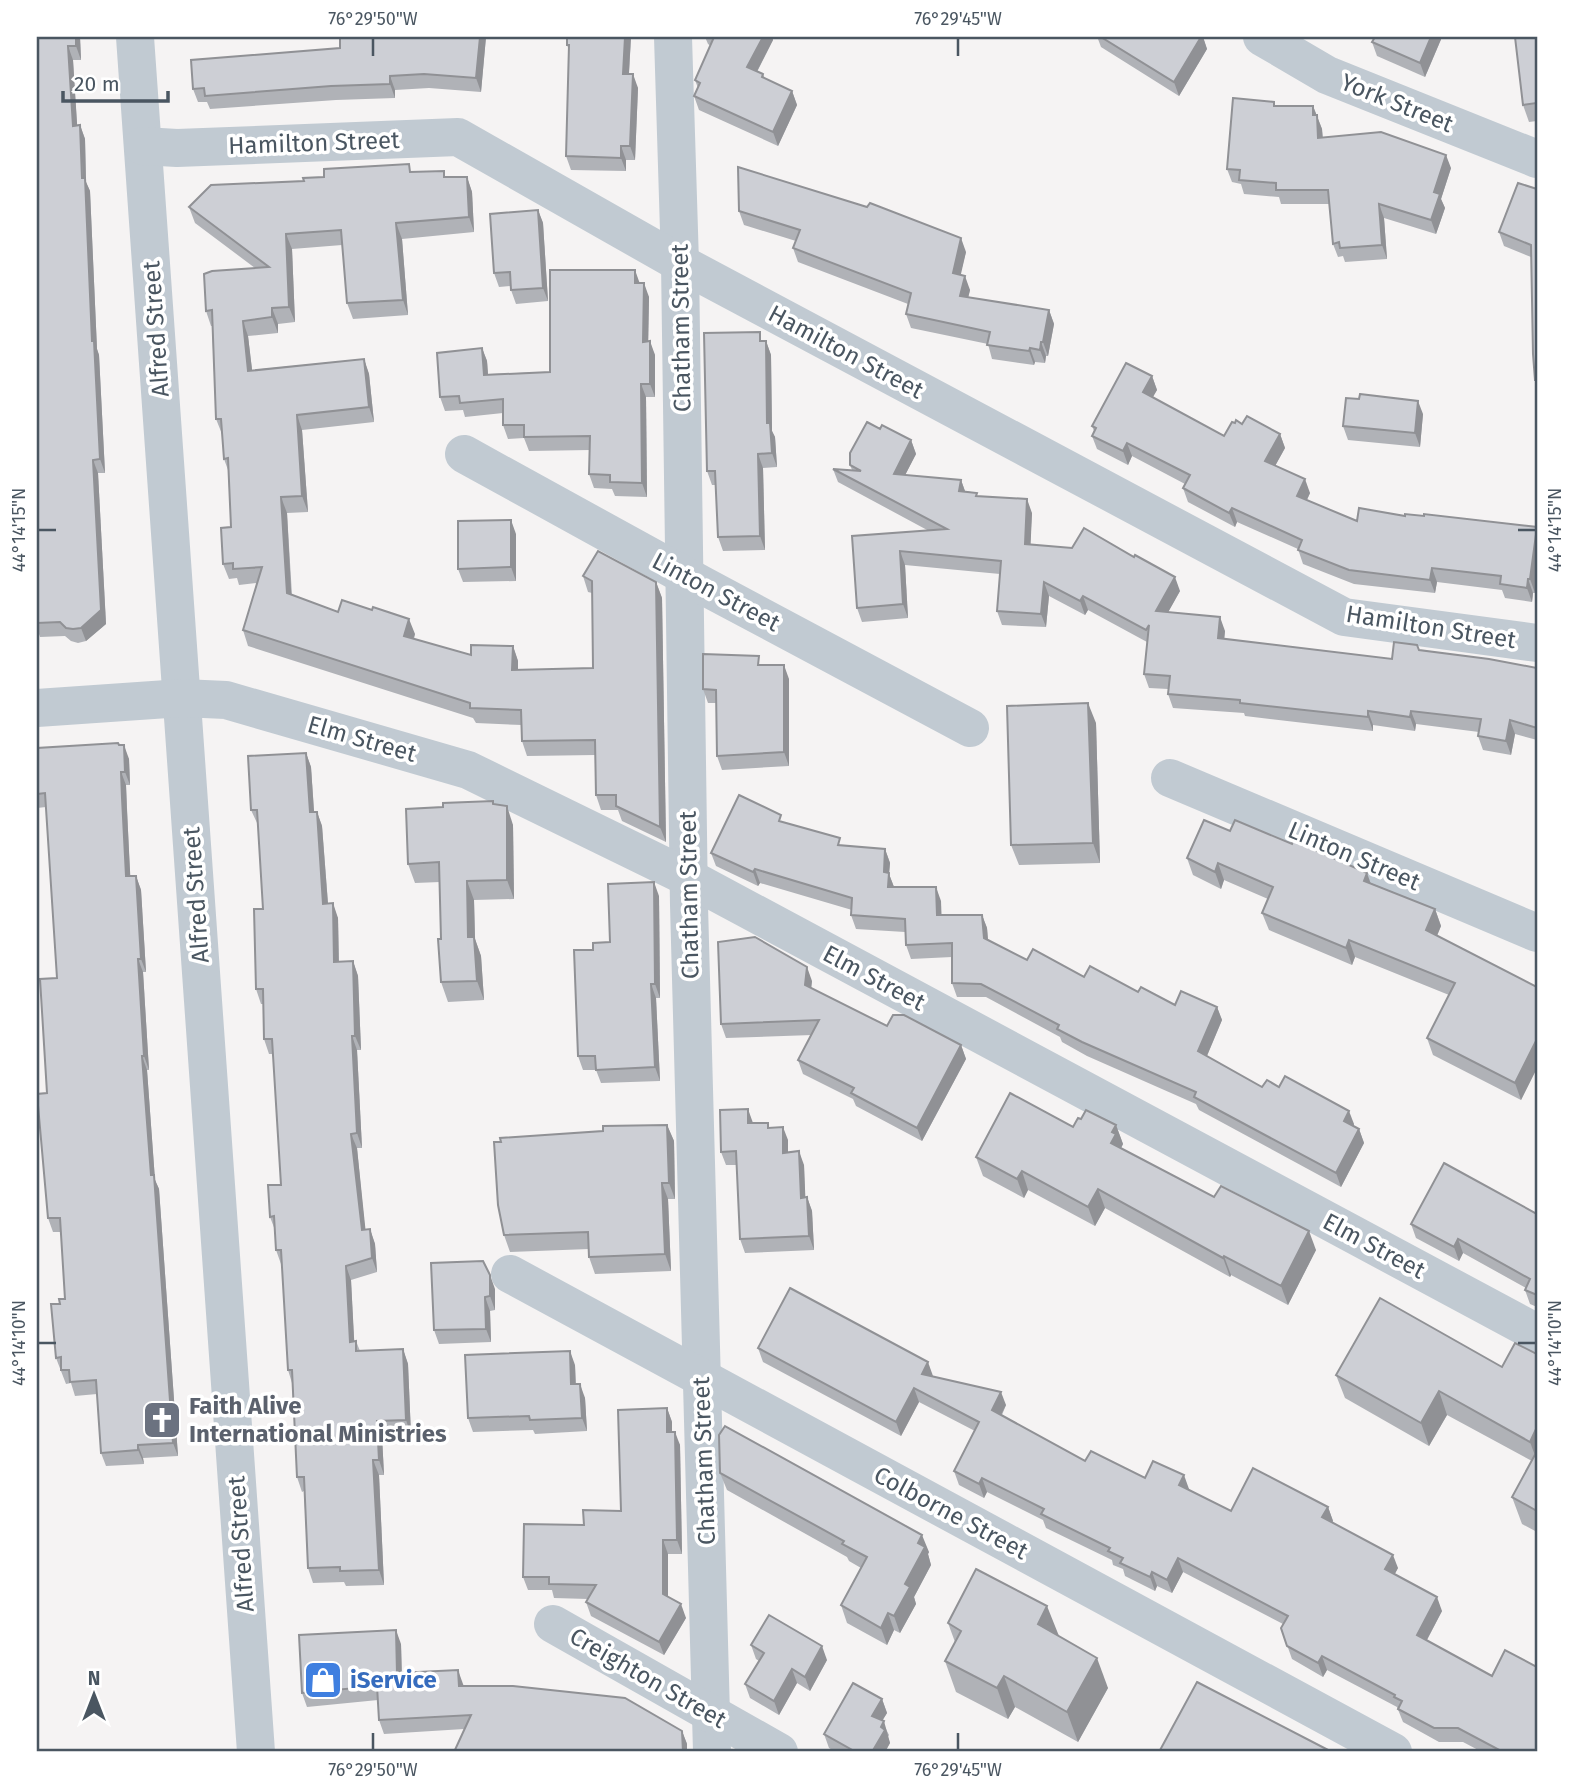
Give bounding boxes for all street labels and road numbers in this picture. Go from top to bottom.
street label: York Street [1337,68,1458,138]
street label: Hamilton Street [228,126,401,160]
street label: Chatham Street [666,243,696,412]
street label: Alfred Street [137,260,175,398]
street label: Hamilton Street [764,299,929,405]
street label: Linton Street [647,547,785,638]
street label: Hamilton Street [1344,600,1518,654]
street label: Elm Street [304,710,420,768]
street label: Chatham Street [674,810,704,979]
street label: Linton Street [1284,816,1425,896]
street label: Alfred Street [177,826,215,964]
street label: Elm Street [818,939,930,1017]
street label: Elm Street [1318,1207,1430,1285]
street label: Chatham Street [687,1376,721,1546]
street label: Colborne Street [869,1461,1033,1565]
street label: Alfred Street [222,1475,260,1613]
street label: Creighton Street [565,1622,731,1734]

